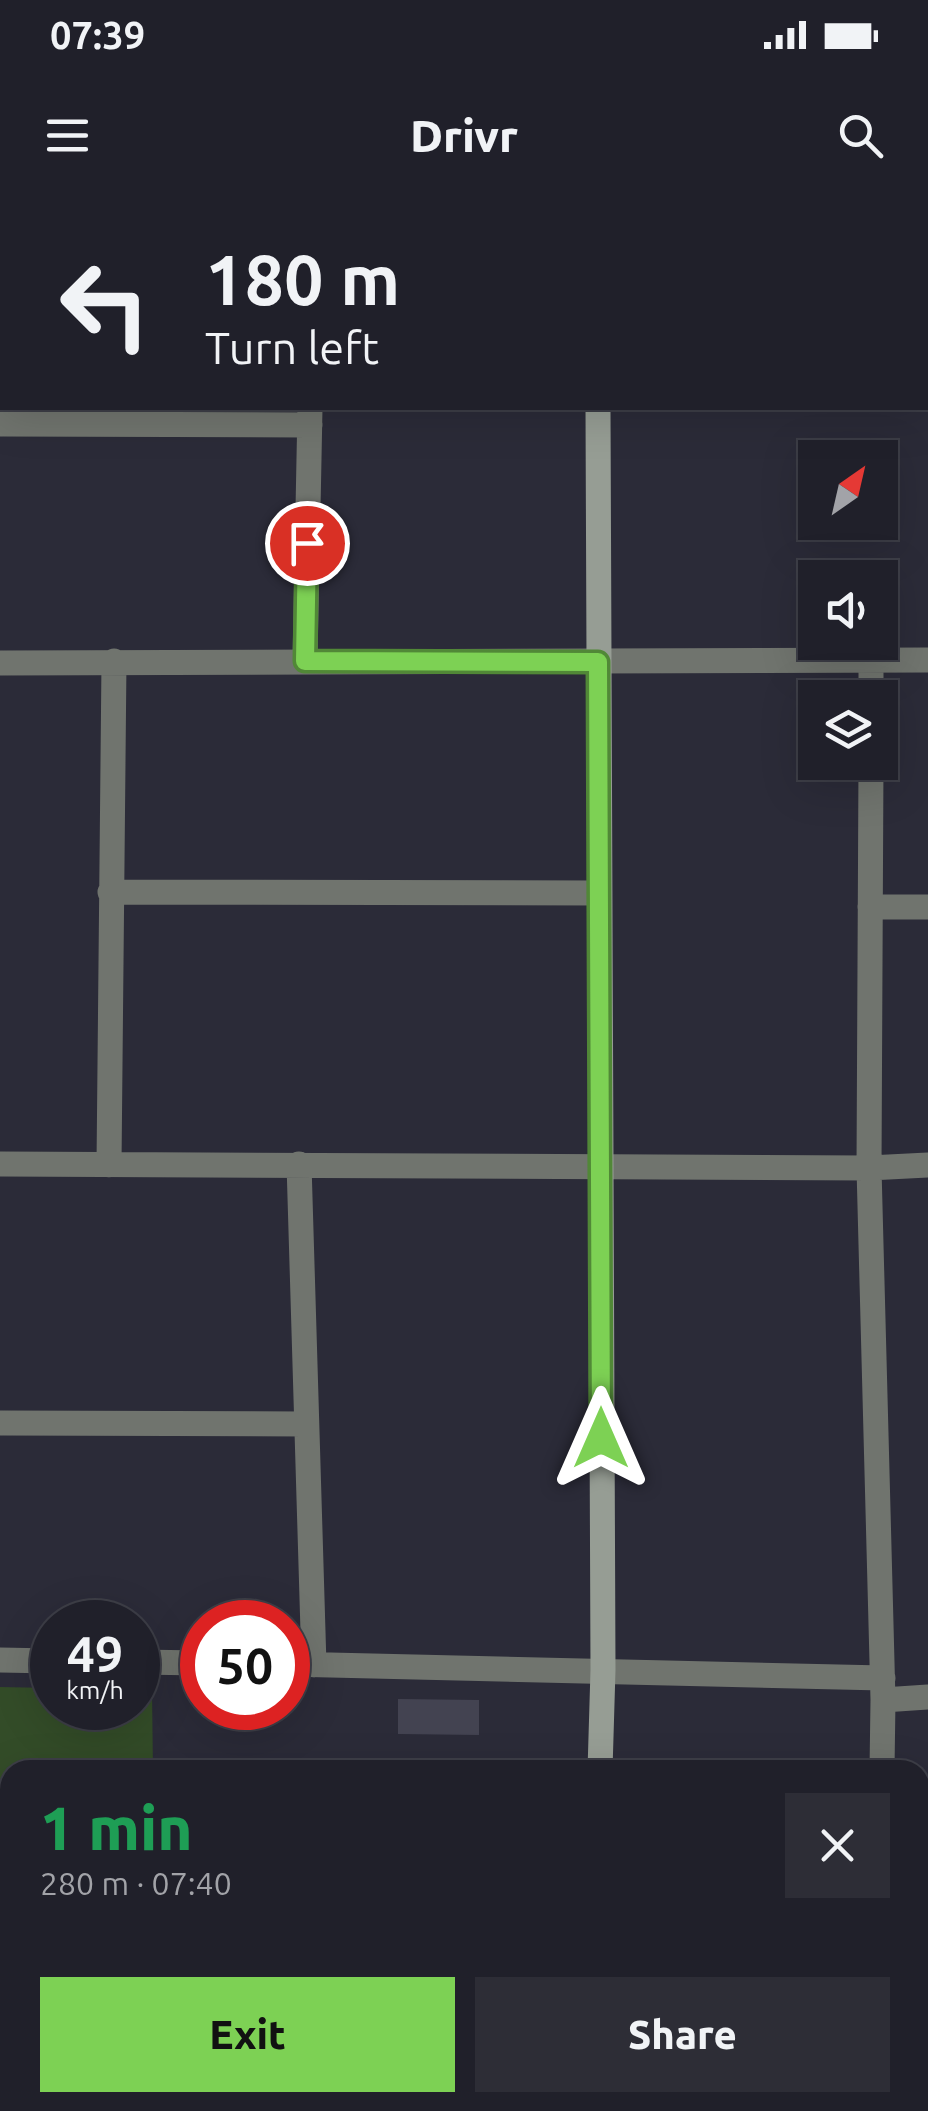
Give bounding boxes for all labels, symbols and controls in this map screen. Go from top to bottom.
text: 07:39 [50,14,145,56]
icon: menu [40,108,95,163]
icon: search [833,108,888,163]
text: Drivr [410,110,518,161]
icon: left [40,240,170,370]
text: 180 m [205,240,400,318]
text: Turn left [205,322,379,373]
north arrow [798,440,898,540]
map controls [798,440,898,780]
pin [265,501,350,586]
icon: arrive [280,516,335,571]
button: sound [798,560,898,660]
button: layers [798,680,898,780]
position arrow [549,1386,653,1490]
speed limit sign: 50 [180,1600,310,1730]
text: 49 [67,1625,123,1681]
text: km/h [66,1676,124,1704]
button: close [785,1793,890,1898]
text: 1 min [40,1794,193,1861]
text: 280 m · 07:40 [40,1865,232,1901]
button: Exit [40,1977,455,2092]
button: Share [475,1977,890,2092]

